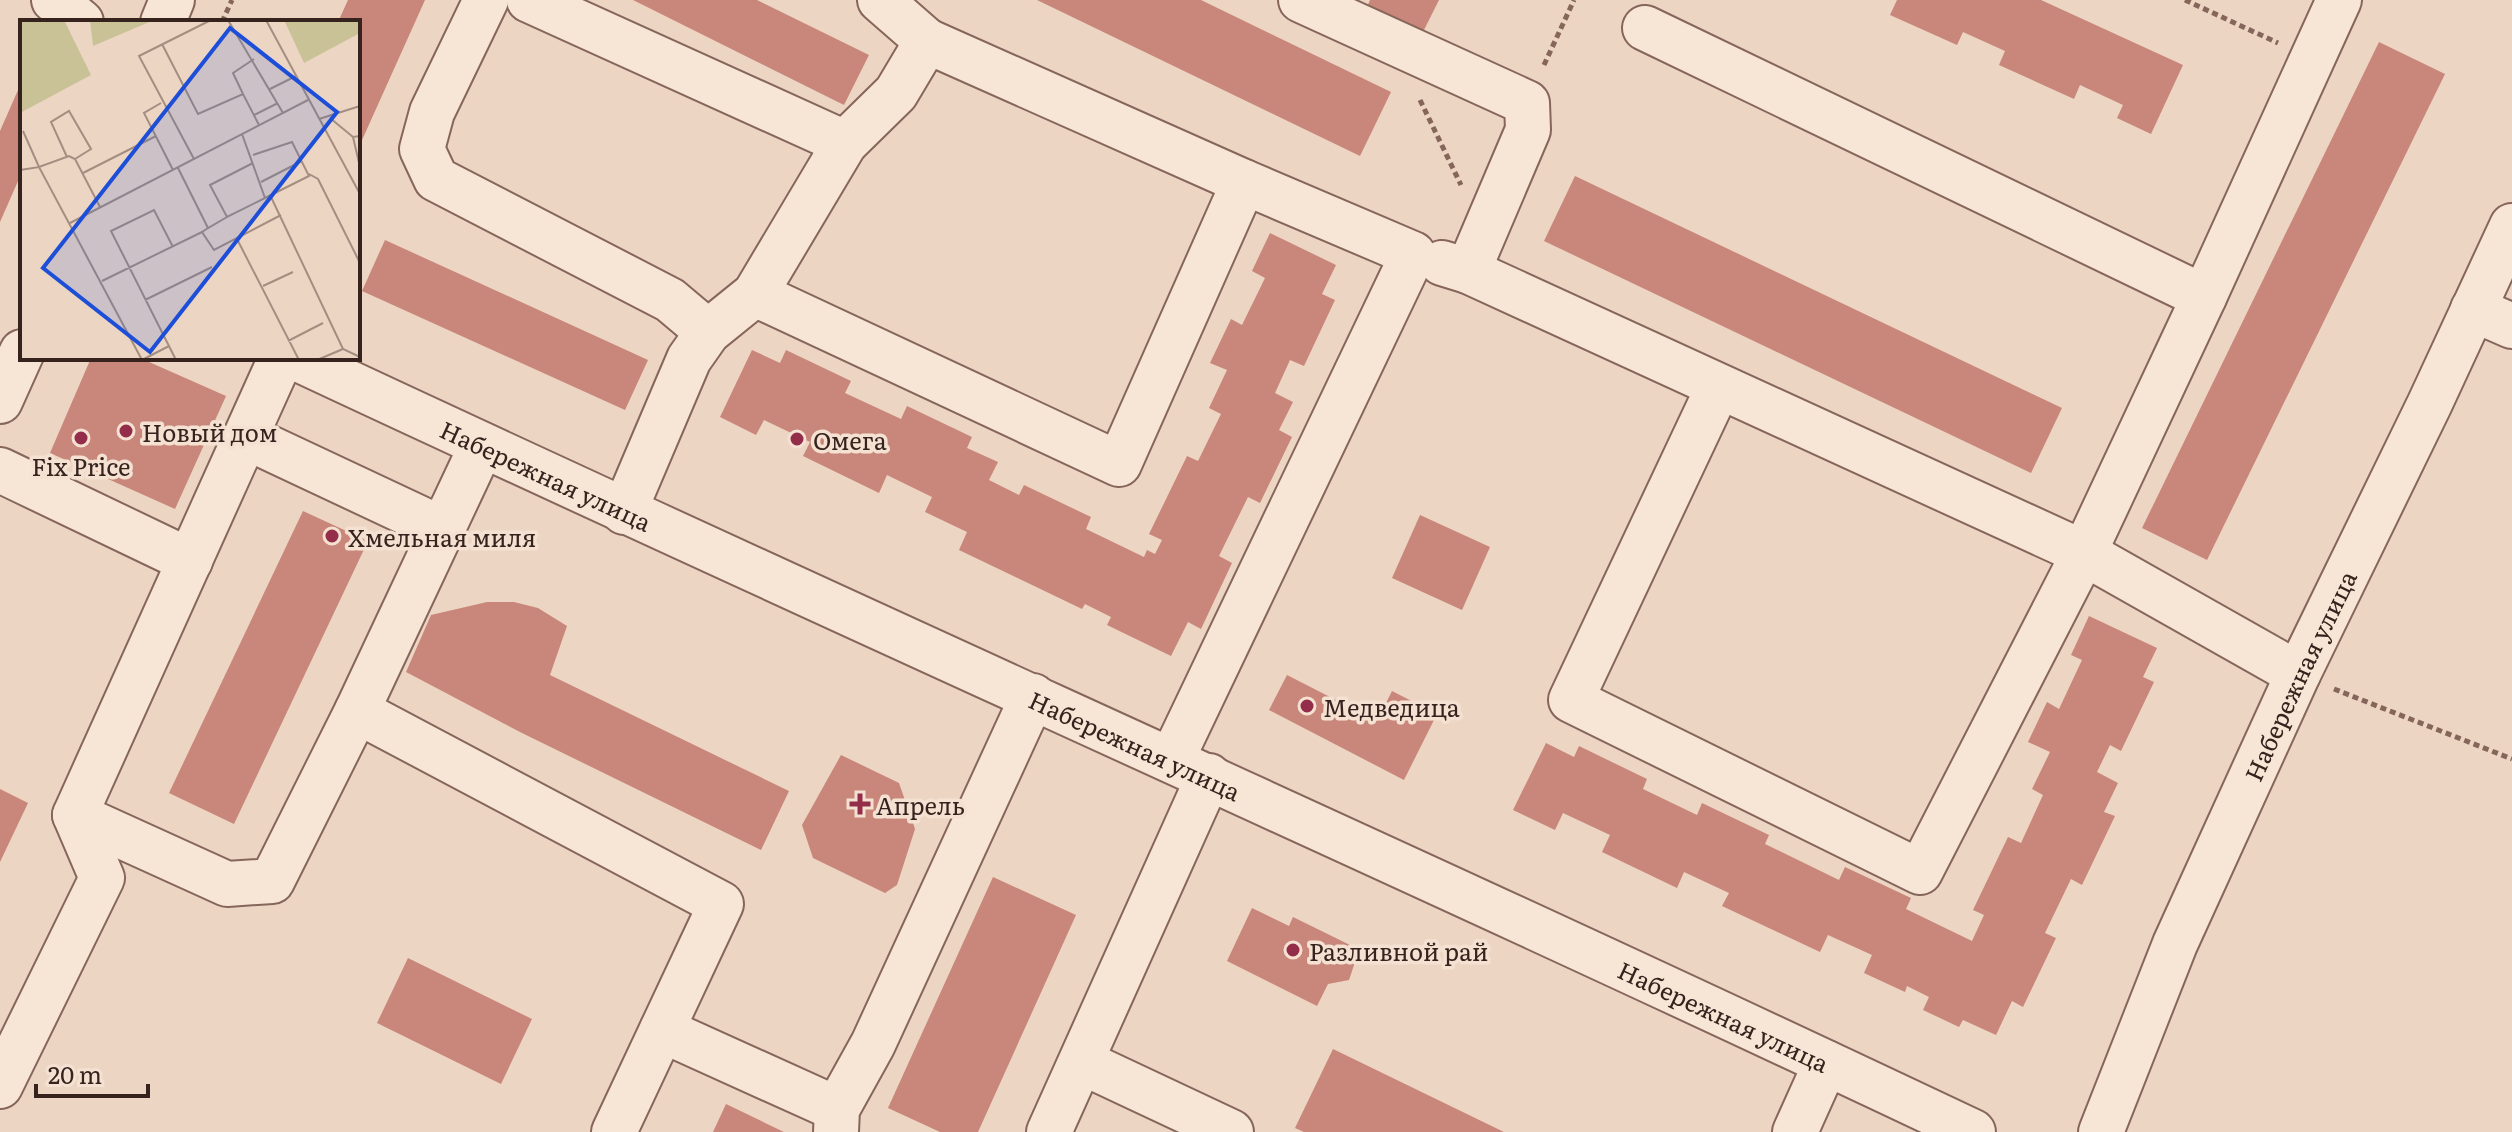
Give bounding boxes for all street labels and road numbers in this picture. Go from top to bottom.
street label: Набережная улица [435,410,658,538]
street label: Набережная улица [2234,564,2364,786]
street label: Набережная улица [1024,681,1247,808]
street label: Набережная улица [1613,951,1835,1079]

